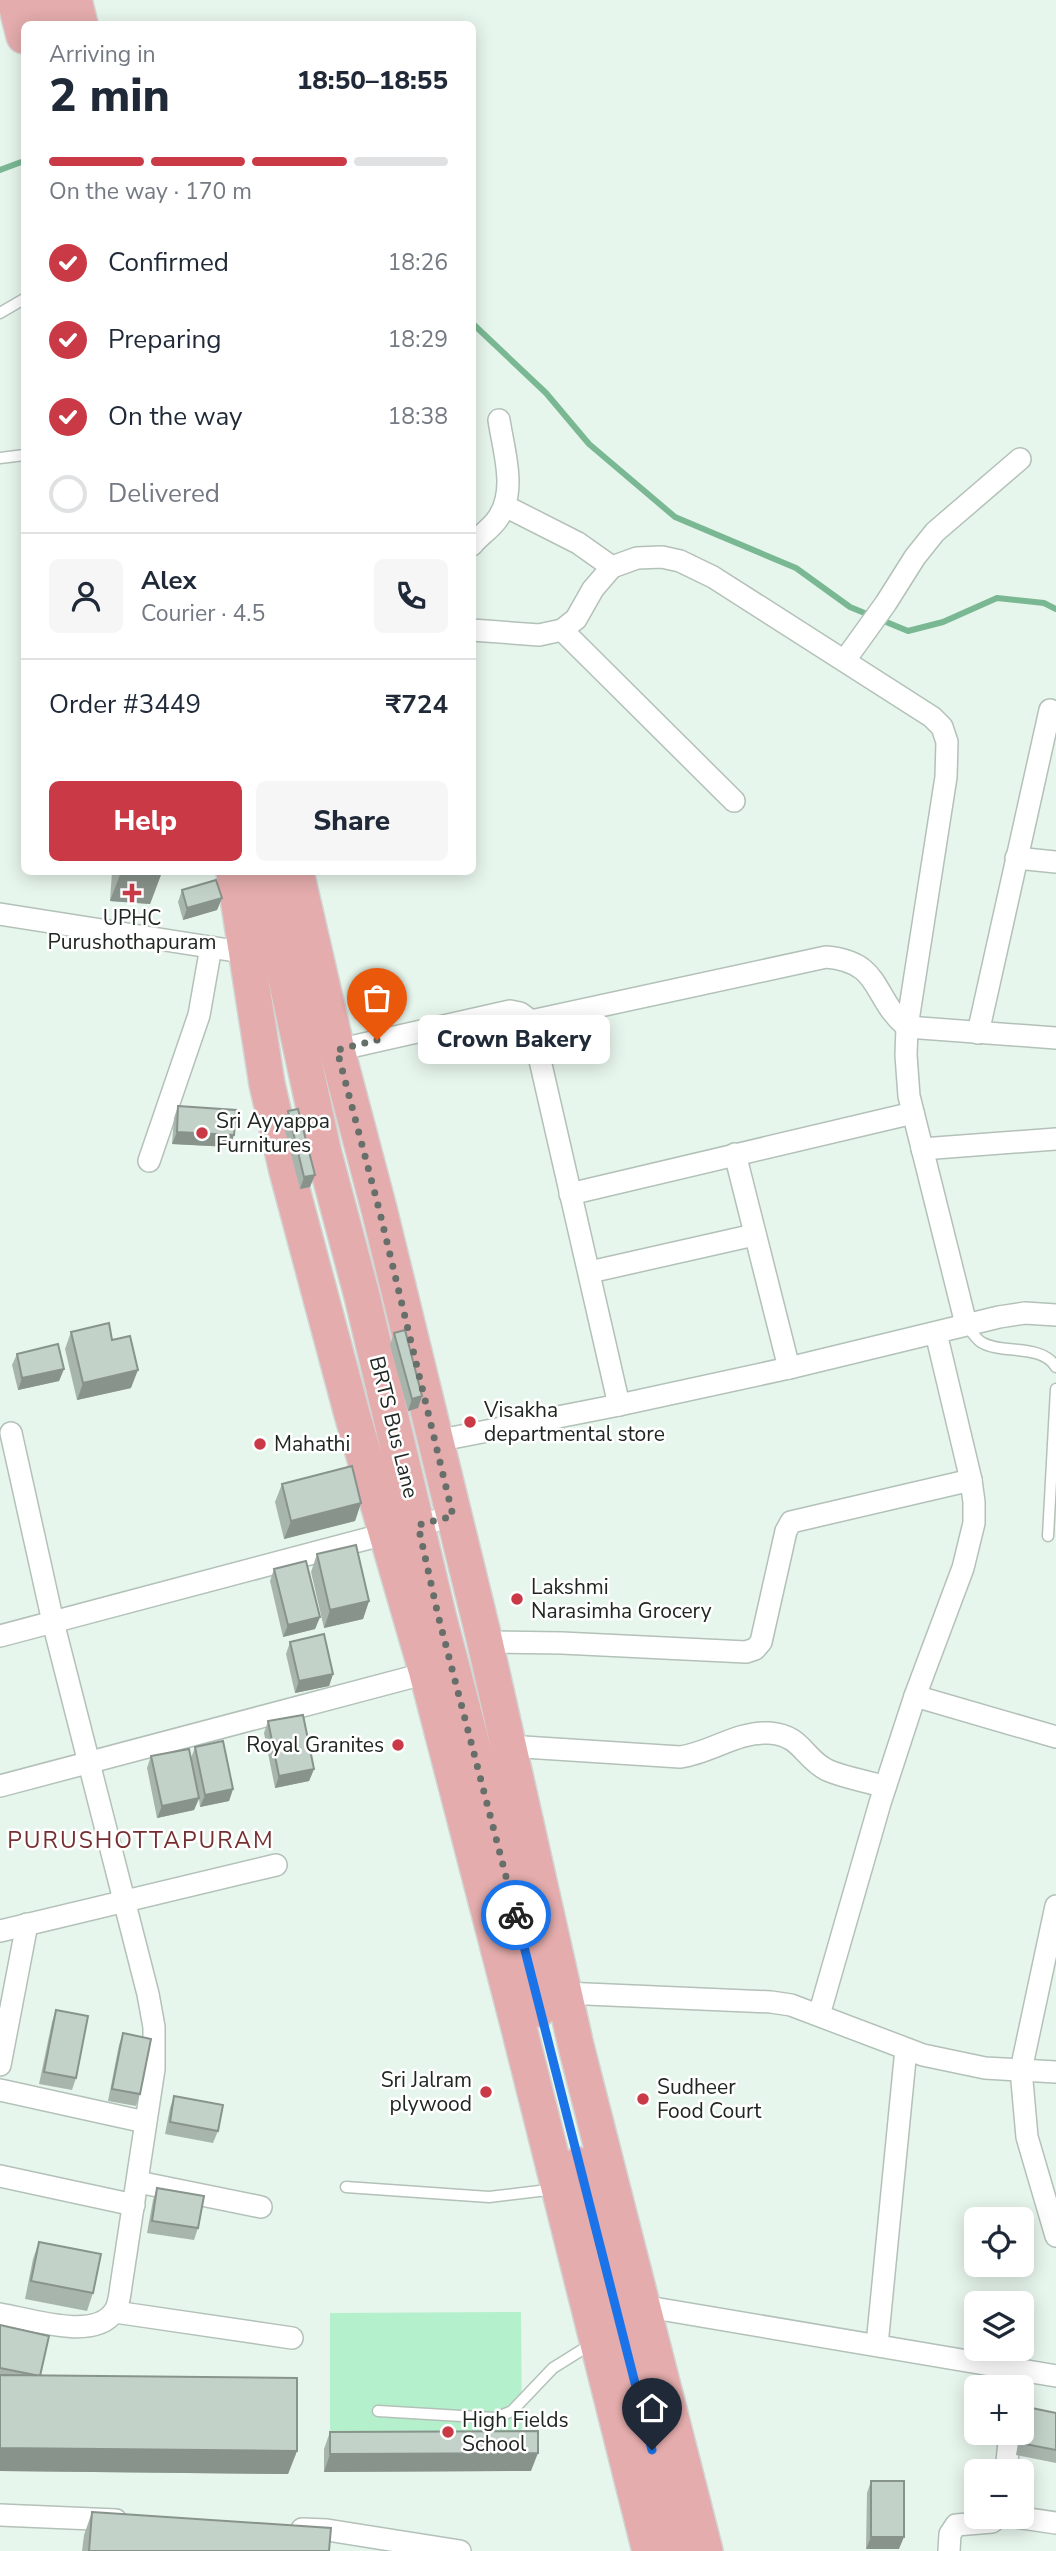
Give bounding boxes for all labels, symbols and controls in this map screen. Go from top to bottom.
text: Arriving in [49,39,156,70]
text: 18:50–18:55 [297,63,448,98]
text: 2 min [49,64,170,127]
text: On the way · 170 m [49,176,252,207]
icon: check [49,244,87,282]
text: Confirmed [108,245,229,280]
text: 18:26 [388,247,448,278]
icon: check [49,321,87,359]
text: Preparing [108,322,221,357]
text: 18:29 [388,324,448,355]
icon: check [49,398,87,436]
text: On the way [108,399,242,434]
text: 18:38 [388,401,448,432]
text: Delivered [108,476,220,511]
button: person [49,559,123,633]
button: phone [374,559,448,633]
text: Alex [141,563,197,598]
text: Courier · 4.5 [141,598,265,629]
text: Order #3449 [49,687,201,722]
text: ₹724 [386,687,448,722]
button: Help [49,781,242,861]
button: Share [256,781,448,861]
marker: UPHC Purushothapuram [122,883,142,903]
place label: UPHC Purushothapuram [48,904,216,956]
pin [347,968,407,1040]
icon: bag [358,979,396,1017]
callout: Crown Bakery [419,1016,612,1064]
text: Crown Bakery [437,1024,591,1055]
place label: Sri Ayyappa Furnitures [216,1107,330,1159]
marker: Sri Ayyappa Furnitures [194,1125,210,1141]
street label: BRTS Bus Lane [363,1353,425,1501]
place label: Visakha departmental store [483,1396,665,1448]
marker: Visakha departmental store [462,1414,478,1430]
place label: Mahathi [274,1430,350,1458]
marker: Mahathi [252,1436,268,1452]
place label: Lakshmi Narasimha Grocery [531,1573,712,1625]
marker: Lakshmi Narasimha Grocery [509,1591,525,1607]
place label: Royal Granites [246,1731,384,1759]
marker: Royal Granites [390,1737,406,1753]
district label: PURUSHOTTAPURAM [7,1825,275,1856]
courier [481,1880,551,1950]
icon: bike [497,1896,535,1934]
place label: Sri Jalram plywood [381,2066,472,2118]
place label: Sudheer Food Court [657,2073,762,2125]
marker: Sri Jalram plywood [478,2084,494,2100]
marker: Sudheer Food Court [635,2091,651,2107]
map controls [964,2207,1034,2529]
button: locate [964,2207,1034,2277]
button: layers [964,2291,1034,2361]
button: + [964,2375,1034,2445]
pin [622,2378,682,2450]
icon: home [633,2389,671,2427]
place label: High Fields School [462,2406,569,2458]
marker: High Fields School [440,2424,456,2440]
button: − [964,2459,1034,2529]

